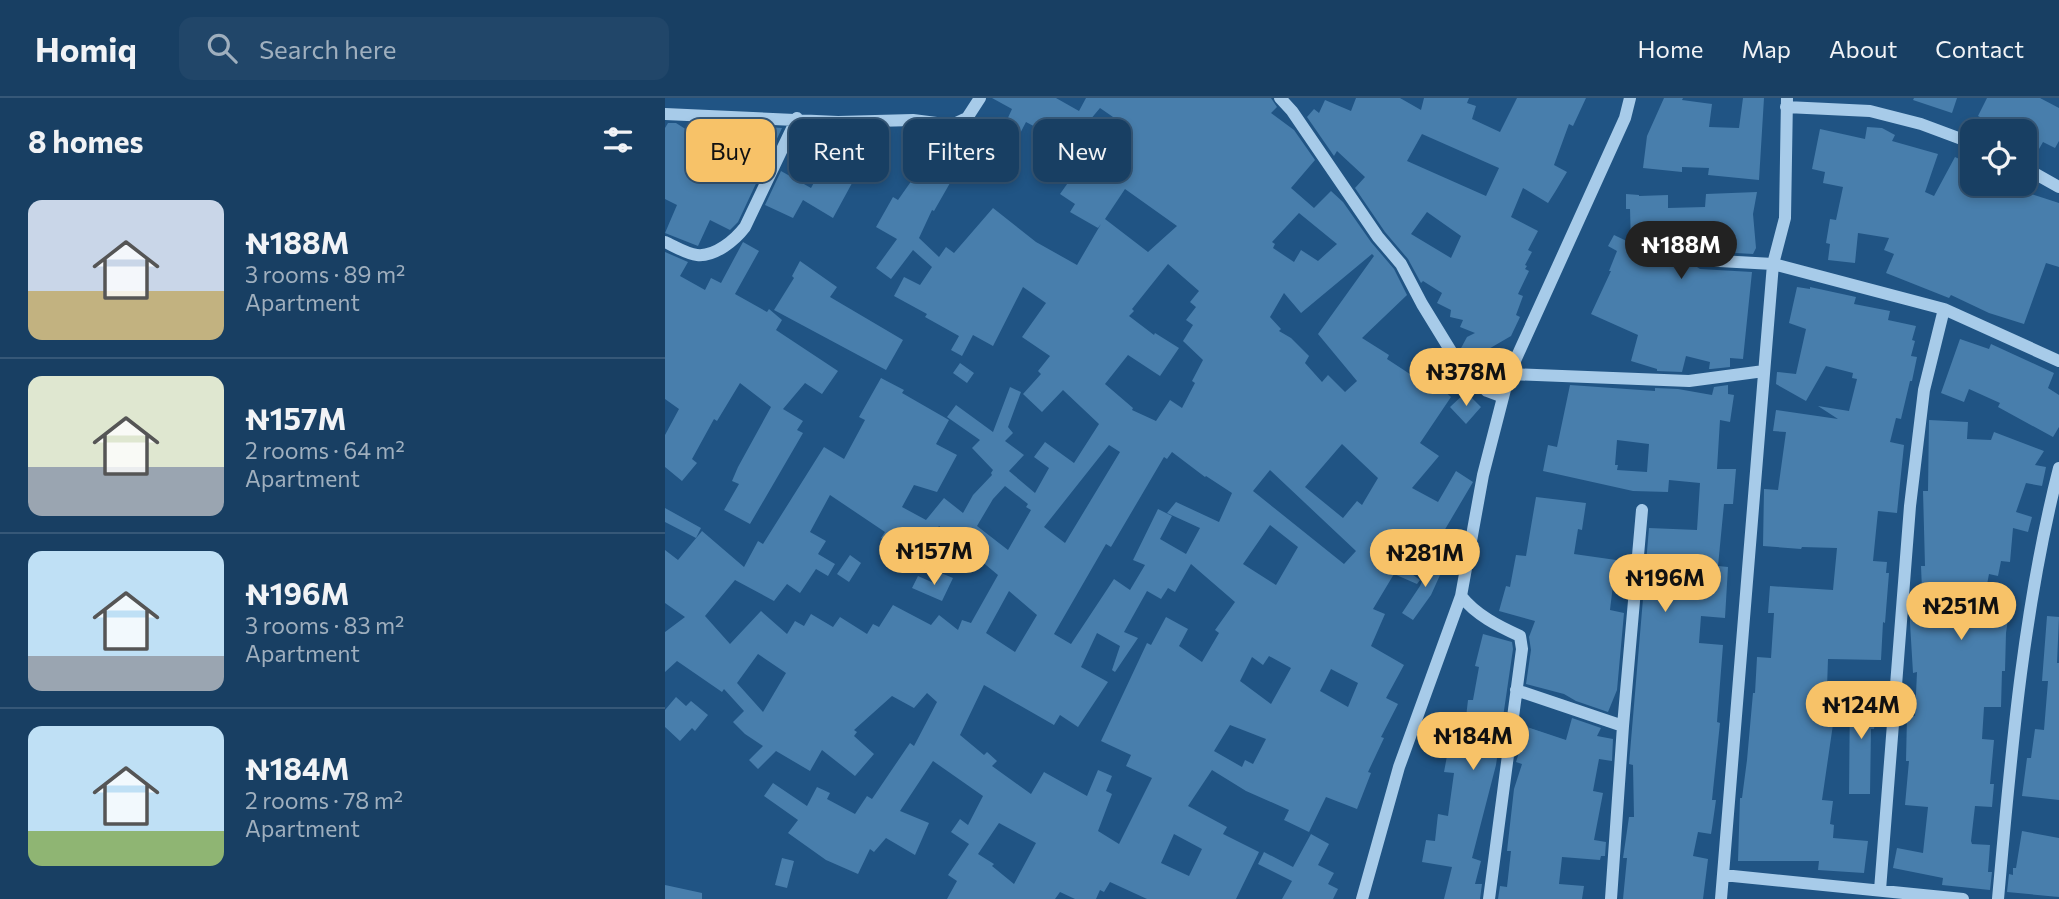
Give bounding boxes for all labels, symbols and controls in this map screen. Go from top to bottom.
search box [179,17,669,80]
text: Homiq [35,28,137,69]
icon: search [203,29,241,67]
text: Search here [259,33,396,64]
text: Home [1638,34,1704,63]
text: Map [1742,34,1791,63]
text: About [1829,34,1897,63]
text: Contact [1935,34,2024,63]
chip: Buy [686,119,775,182]
chip: Rent [789,119,889,182]
chip: Filters [903,119,1019,182]
chip: New [1033,119,1131,182]
map controls [1960,119,2037,196]
button: locate [1960,119,2037,196]
icon: filters [599,121,637,159]
text: 8 homes [28,122,144,159]
pin: ₦188M [1632,222,1730,281]
text: ₦188M [245,223,349,260]
icon: home [84,228,168,312]
text: ₦188M [1641,230,1721,258]
text: 3 rooms · 89 m² [245,260,405,288]
text: Apartment [245,288,360,316]
pin: ₦378M [1417,348,1515,408]
text: ₦378M [1425,357,1507,385]
text: ₦157M [245,399,346,436]
icon: home [84,404,168,488]
text: 2 rooms · 64 m² [245,436,405,464]
text: Apartment [245,464,360,492]
pin: ₦157M [885,528,983,587]
pin: ₦281M [1376,530,1474,589]
text: ₦157M [895,536,973,564]
text: ₦281M [1386,538,1464,566]
pin: ₦196M [1616,554,1714,614]
text: ₦196M [1625,563,1705,591]
text: ₦196M [245,574,349,611]
icon: home [84,579,168,663]
pin: ₦251M [1912,582,2010,642]
text: ₦251M [1922,591,2000,619]
text: 3 rooms · 83 m² [245,611,404,639]
text: Apartment [245,639,360,667]
pin: ₦124M [1812,682,1910,741]
text: ₦124M [1822,690,1900,718]
pin: ₦184M [1424,712,1522,772]
text: ₦184M [1433,721,1513,749]
text: ₦184M [245,749,349,786]
icon: home [84,754,168,838]
text: 2 rooms · 78 m² [245,786,403,814]
text: Apartment [245,814,360,842]

